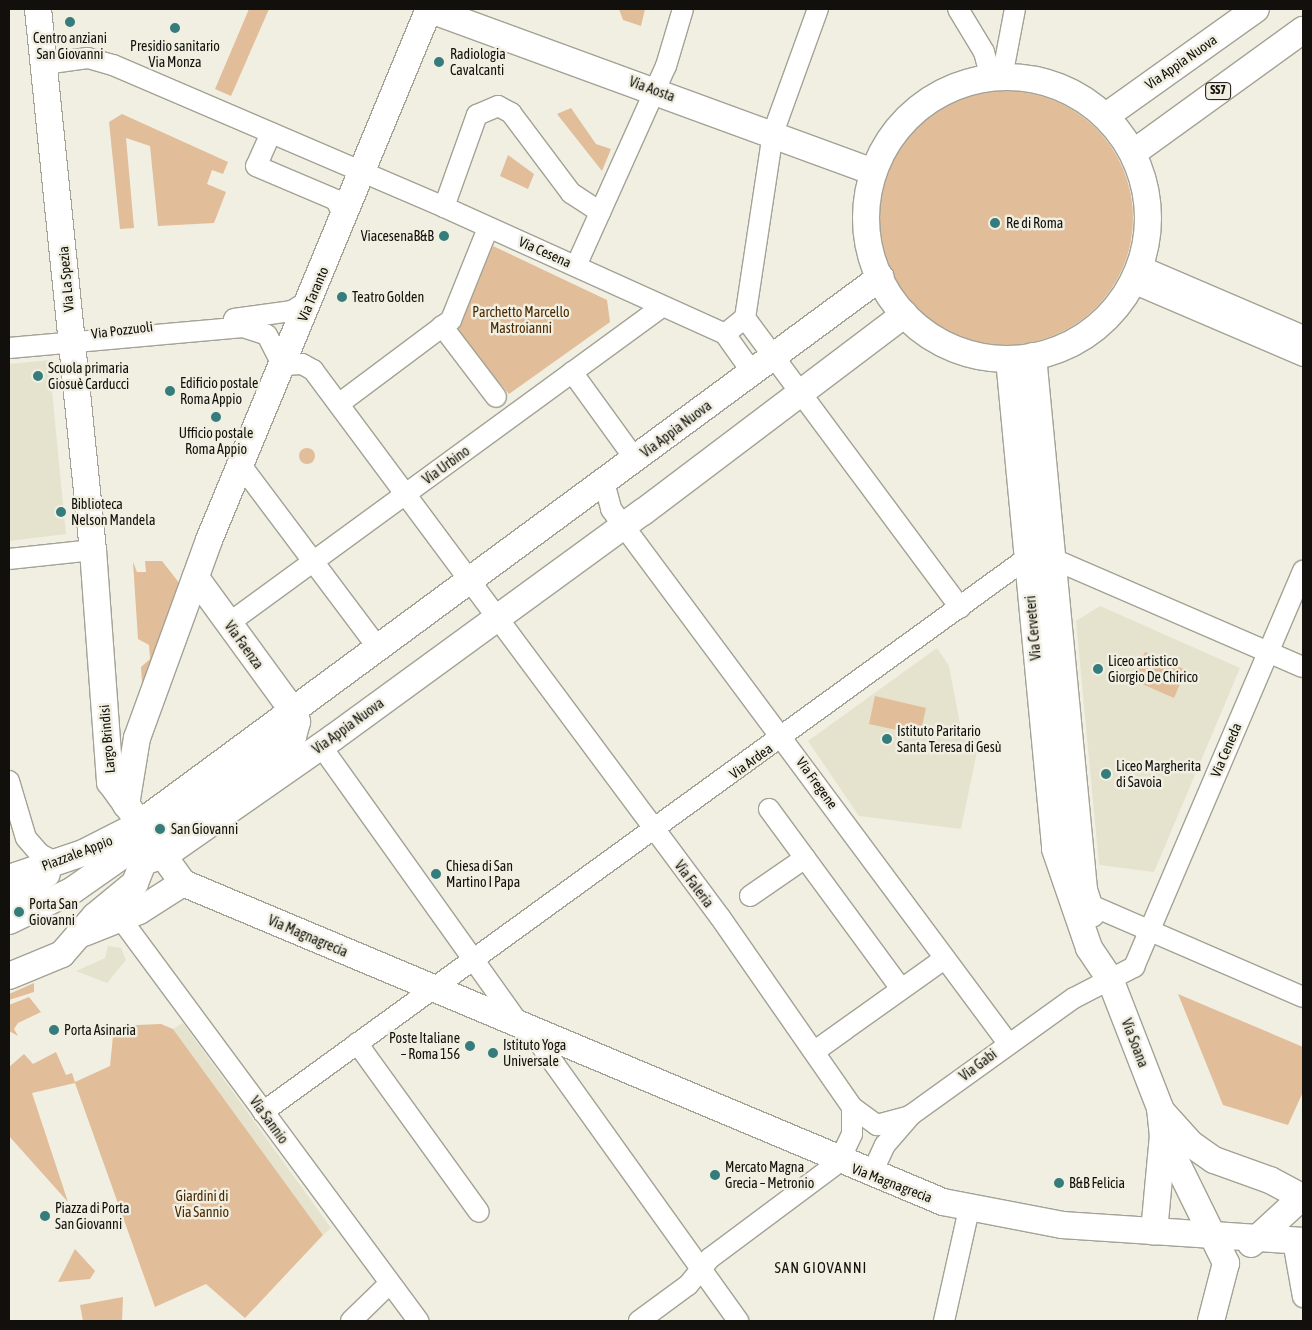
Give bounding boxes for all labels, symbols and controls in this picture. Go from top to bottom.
marker: Centro anziani San Giovanni [64,16,76,28]
marker: Presidio sanitario Via Monza [168,21,182,35]
place label: Centro anziani San Giovanni [33,30,107,62]
street label: Via Appia Nuova [1142,31,1220,93]
place label: Presidio sanitario Via Monza [130,38,220,70]
place label: Radiologia Cavalcanti [450,46,506,78]
marker: Radiologia Cavalcanti [432,55,446,69]
street label: Via Aosta [627,73,677,105]
road number: SS7 [1204,82,1232,100]
place label: Re di Roma [1006,215,1063,231]
marker: Re di Roma [988,216,1002,230]
place label: ViacesenaB&B [361,228,434,244]
marker: ViacesenaB&B [438,230,450,242]
street label: Via Cesena [516,233,574,271]
street label: Via La Spezia [55,245,77,313]
street label: Via Taranto [294,264,332,324]
place label: Teatro Golden [352,289,424,305]
marker: Teatro Golden [336,291,348,303]
park label: Parchetto Marcello Mastroianni [472,304,570,336]
street label: Via Pozzuoli [90,318,154,342]
place label: Scuola primaria Giosuè Carducci [48,360,129,392]
marker: Scuola primaria Giosuè Carducci [32,370,44,382]
place label: Edificio postale Roma Appio [180,375,258,408]
marker: Edificio postale Roma Appio [164,385,176,397]
street label: Via Appia Nuova [637,397,715,461]
marker: Ufficio postale Roma Appio [210,411,222,423]
place label: Ufficio postale Roma Appio [179,425,253,458]
street label: Via Urbino [419,442,473,488]
place label: Biblioteca Nelson Mandela [71,496,155,528]
marker: Biblioteca Nelson Mandela [55,506,67,518]
street label: Via Cerveteri [1022,595,1044,661]
street label: Via Faenza [221,618,267,672]
place label: Liceo artistico Giorgio De Chirico [1108,653,1198,686]
marker: Liceo artistico Giorgio De Chirico [1092,663,1104,675]
street label: Via Appia Nuova [309,695,387,757]
street label: Largo Brindisi [96,704,118,774]
street label: Via Ceneda [1207,720,1245,780]
place label: Istituto Paritario Santa Teresa di Gesù [897,723,1001,756]
marker: Istituto Paritario Santa Teresa di Gesù [881,733,893,745]
street label: Via Ardea [726,740,776,782]
street label: Via Fregene [793,754,841,812]
place label: Liceo Margherita di Savoia [1116,758,1201,790]
marker: Liceo Margherita di Savoia [1100,768,1112,780]
place label: San Giovanni [171,821,238,837]
marker: San Giovanni [153,822,167,836]
street label: Piazzale Appio [39,832,115,874]
street label: Via Faleria [671,857,717,911]
place label: Chiesa di San Martino I Papa [446,858,520,890]
marker: Chiesa di San Martino I Papa [430,868,442,880]
place label: Porta San Giovanni [29,896,78,929]
marker: Porta San Giovanni [13,906,25,918]
street label: Via Magnagrecia [266,912,350,960]
street label: Via Soana [1118,1016,1152,1070]
place label: Porta Asinaria [64,1022,136,1038]
marker: Porta Asinaria [48,1024,60,1036]
place label: Poste Italiane – Roma 156 [389,1030,460,1062]
place label: Istituto Yoga Universale [503,1037,566,1070]
marker: Poste Italiane – Roma 156 [464,1040,476,1052]
street label: Via Gabi [956,1046,1000,1084]
marker: Istituto Yoga Universale [487,1047,499,1059]
street label: Via Sannio [246,1093,292,1147]
place label: Mercato Magna Grecia – Metronio [725,1159,814,1192]
street label: Via Magnagrecia [849,1160,935,1206]
marker: Mercato Magna Grecia – Metronio [709,1169,721,1181]
place label: B&B Felicia [1069,1175,1125,1191]
marker: B&B Felicia [1053,1177,1065,1189]
park label: Giardini di Via Sannio [175,1188,229,1220]
place label: Piazza di Porta San Giovanni [55,1200,129,1232]
marker: Piazza di Porta San Giovanni [39,1210,51,1222]
district label: SAN GIOVANNI [773,1259,869,1277]

